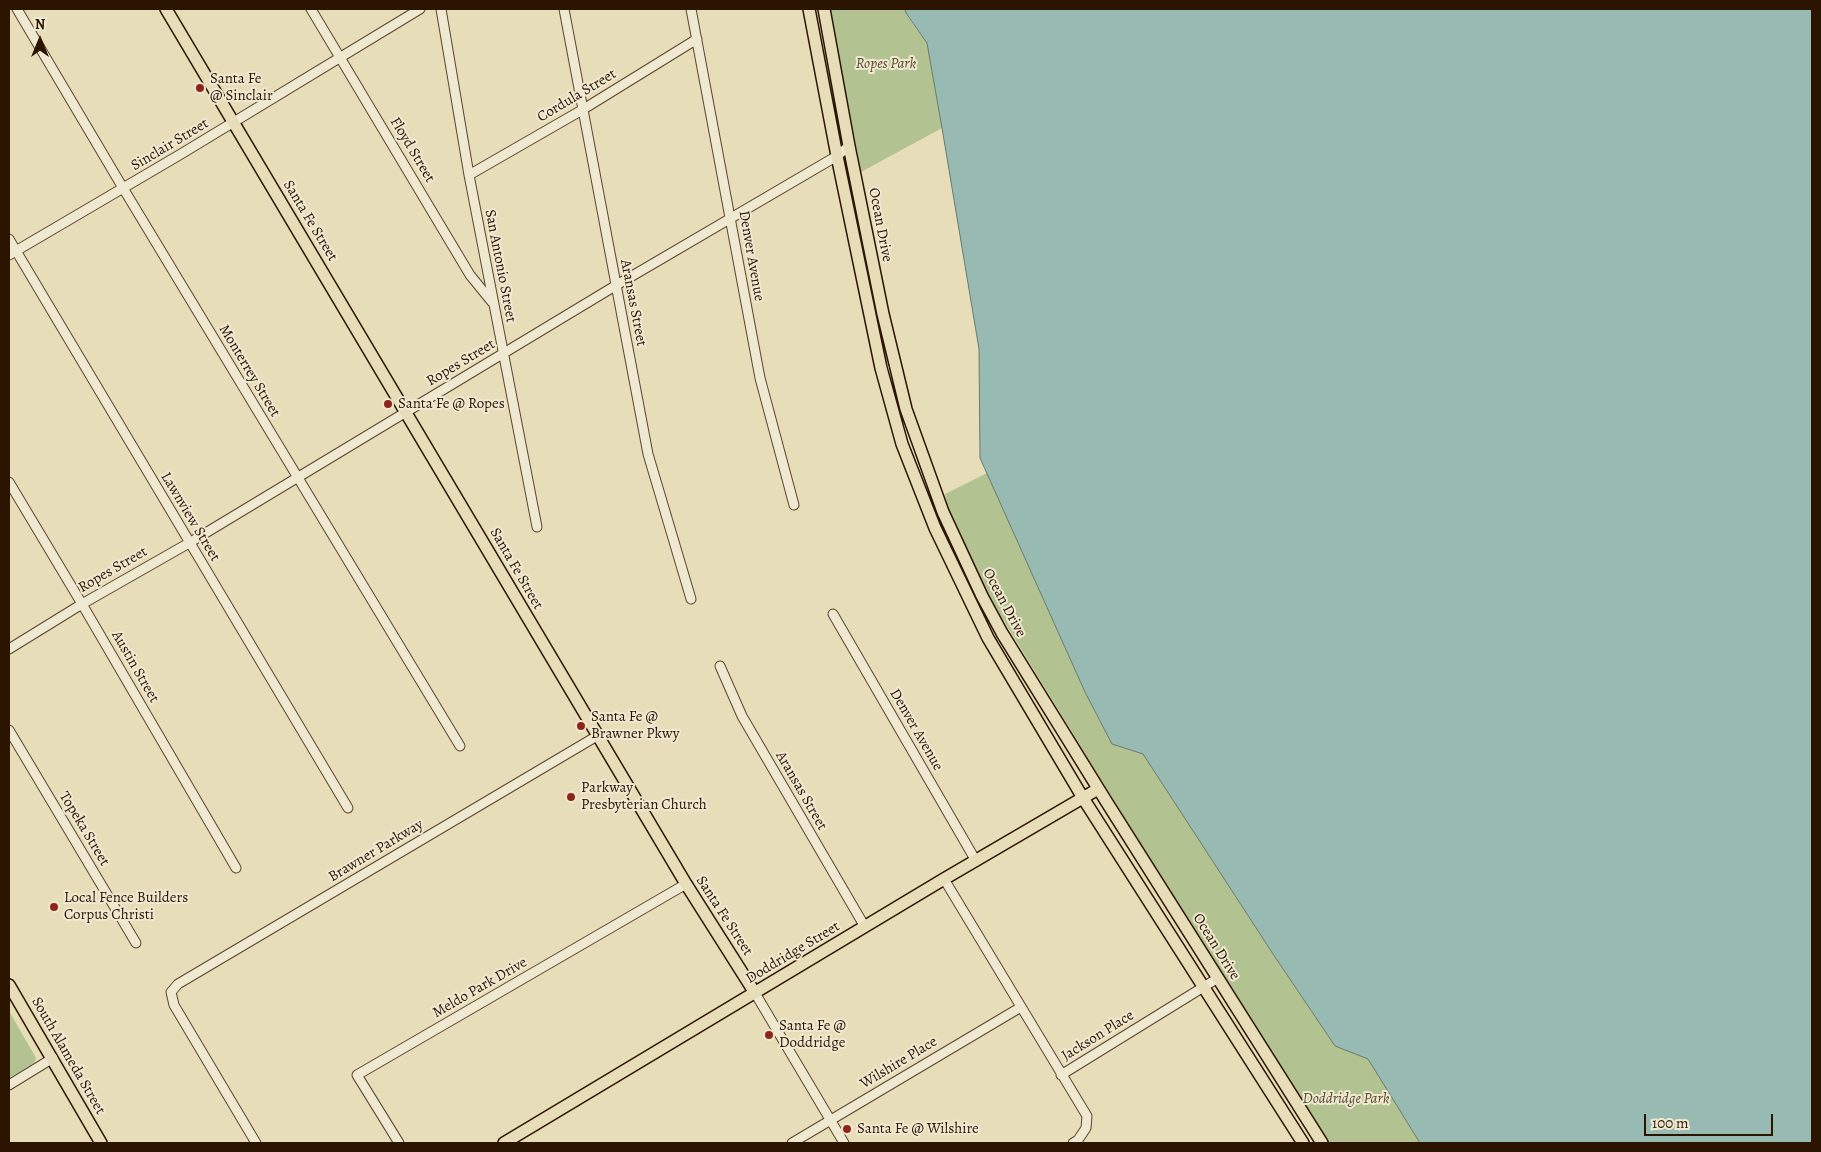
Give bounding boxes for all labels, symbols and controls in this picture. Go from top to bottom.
north arrow [15,15,65,65]
text: N [35,15,45,34]
park label: Ropes Park [856,55,916,73]
street label: Cordula Street [534,65,620,127]
place label: Santa Fe @ Sinclair [210,70,273,105]
marker: Santa Fe @ Sinclair [194,82,206,94]
street label: Floyd Street [386,114,438,186]
street label: Sinclair Street [128,115,212,175]
street label: Santa Fe Street [279,177,341,265]
street label: Ocean Drive [864,186,896,264]
street label: San Antonio Street [480,208,520,324]
street label: Denver Avenue [734,209,768,303]
street label: Aransas Street [616,258,650,348]
street label: Monterrey Street [214,322,284,420]
street label: Ropes Street [423,336,499,390]
place label: Santa Fe @ Ropes [398,395,505,413]
marker: Santa Fe @ Ropes [382,398,394,410]
street label: Lawnview Street [156,469,224,565]
street label: Santa Fe Street [485,525,547,613]
street label: Ropes Street [75,543,151,597]
street label: Ocean Drive [978,566,1030,640]
street label: Austin Street [107,628,163,706]
street label: Denver Avenue [885,686,947,774]
place label: Santa Fe @ Brawner Pkwy [591,708,679,743]
marker: Santa Fe @ Brawner Pkwy [575,720,587,732]
street label: Aransas Street [771,748,831,834]
place label: Parkway Presbyterian Church [581,779,707,814]
street label: Topeka Street [55,789,113,869]
marker: Parkway Presbyterian Church [565,791,577,803]
street label: Brawner Parkway [325,816,427,886]
street label: Santa Fe Street [692,873,756,959]
place label: Local Fence Builders Corpus Christi [64,889,188,924]
marker: Local Fence Builders Corpus Christi [48,901,60,913]
street label: Ocean Drive [1188,910,1244,984]
street label: Doddridge Street [743,918,843,988]
street label: Meldo Park Drive [430,954,530,1022]
street label: South Alameda Street [27,994,109,1118]
street label: Jackson Place [1059,1007,1137,1065]
place label: Santa Fe @ Doddridge [779,1017,846,1052]
marker: Santa Fe @ Doddridge [763,1029,775,1041]
street label: Wilshire Place [857,1033,941,1093]
park label: Doddridge Park [1303,1090,1389,1108]
scale bar [1646,1104,1775,1136]
text: 100 m [1652,1113,1689,1133]
place label: Santa Fe @ Wilshire [857,1120,979,1138]
marker: Santa Fe @ Wilshire [841,1123,853,1135]

